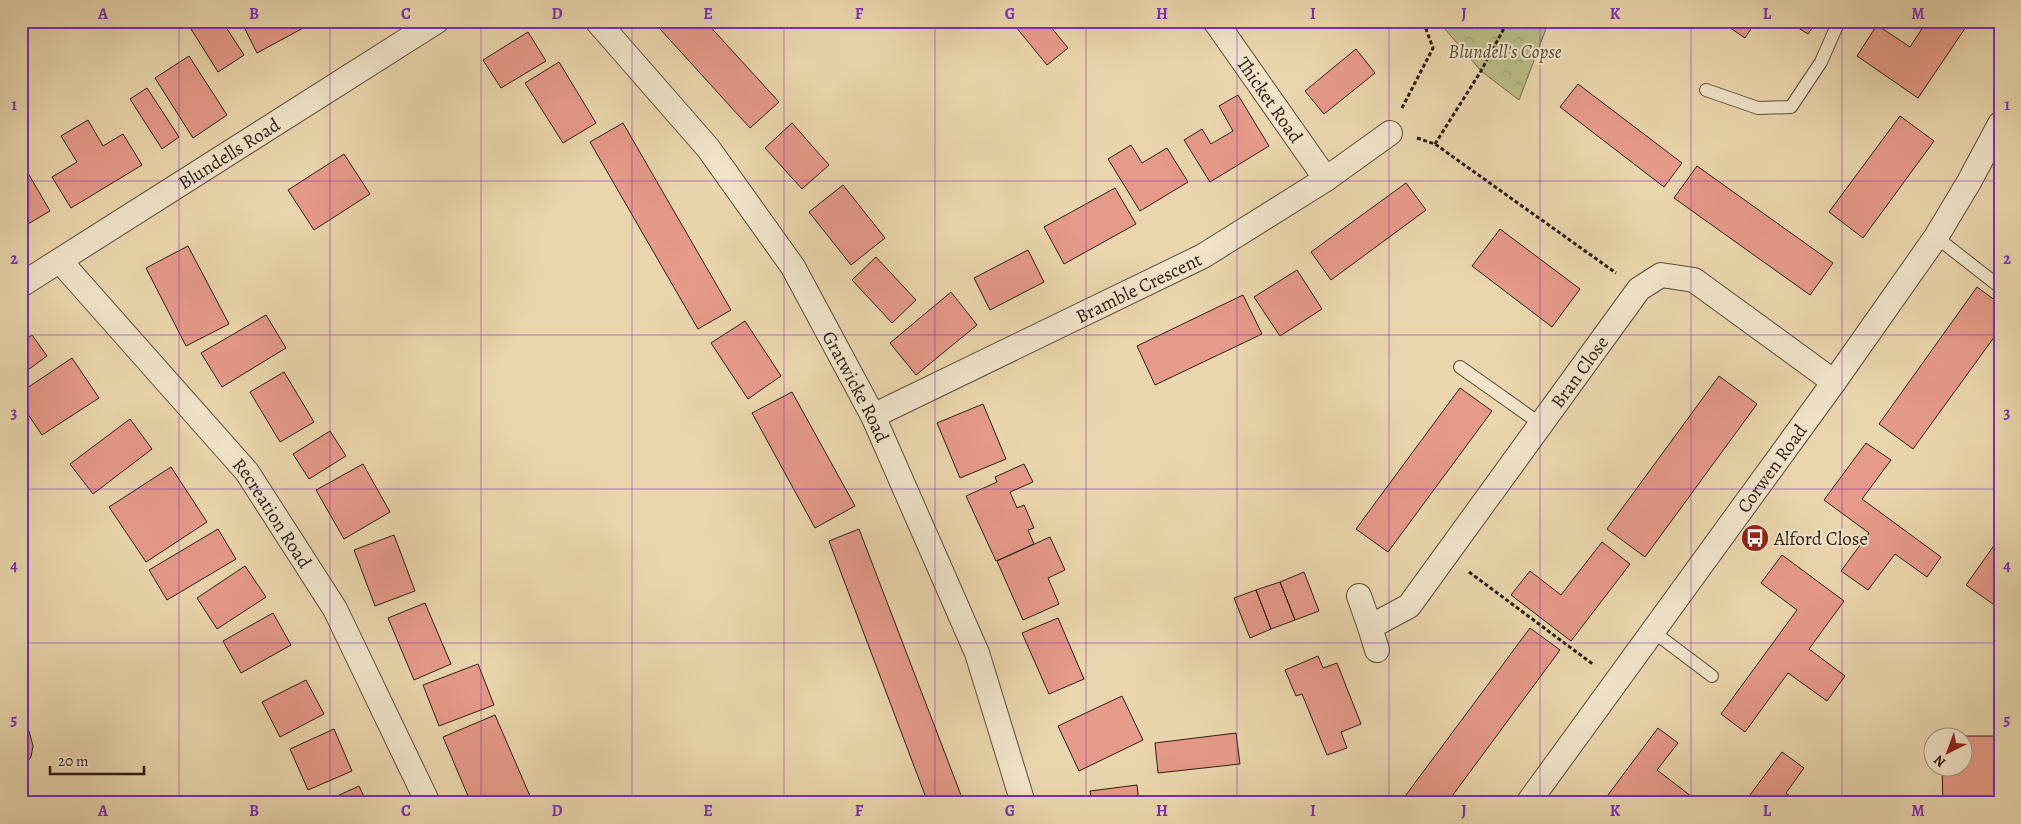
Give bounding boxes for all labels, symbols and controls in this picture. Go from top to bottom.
text: A [97,3,109,25]
text: B [249,3,259,25]
text: C [401,3,411,25]
text: D [551,3,563,25]
text: E [703,3,713,25]
text: F [855,3,864,25]
text: G [1005,3,1015,25]
text: H [1156,3,1168,25]
text: I [1310,3,1316,25]
text: J [1461,3,1467,25]
text: K [1610,3,1621,25]
text: L [1763,3,1772,25]
text: M [1911,3,1925,25]
park label: Blundell's Copse [1448,39,1562,65]
street label: Thicket Road [1230,52,1309,149]
text: 1 [11,94,17,116]
text: 1 [2004,94,2010,116]
street label: Blundells Road [173,112,286,196]
street label: Bramble Crescent [1071,247,1206,330]
text: 2 [10,248,18,270]
text: 2 [2003,248,2011,270]
street label: Gratwicke Road [816,326,895,447]
street label: Bran Close [1545,331,1615,414]
text: 3 [11,402,18,424]
text: 3 [2004,402,2011,424]
street label: Corwen Road [1731,418,1814,518]
street label: Recreation Road [226,452,318,574]
bus stop icon: Alford Close [1740,523,1770,553]
place label: Alford Close [1773,526,1868,552]
text: 4 [10,555,18,577]
text: 4 [2003,555,2011,577]
text: 5 [11,709,18,731]
text: 5 [2004,709,2011,731]
north arrow [1924,726,1974,776]
scale bar [50,744,144,776]
text: 20 m [58,751,89,771]
text: N [1929,751,1950,772]
text: A [97,800,109,822]
text: B [249,800,259,822]
text: C [401,800,411,822]
text: D [551,800,563,822]
text: E [703,800,713,822]
text: F [855,800,864,822]
text: G [1005,800,1015,822]
text: H [1156,800,1168,822]
text: I [1310,800,1316,822]
text: J [1461,800,1467,822]
text: K [1610,800,1621,822]
text: L [1763,800,1772,822]
text: M [1911,800,1925,822]

